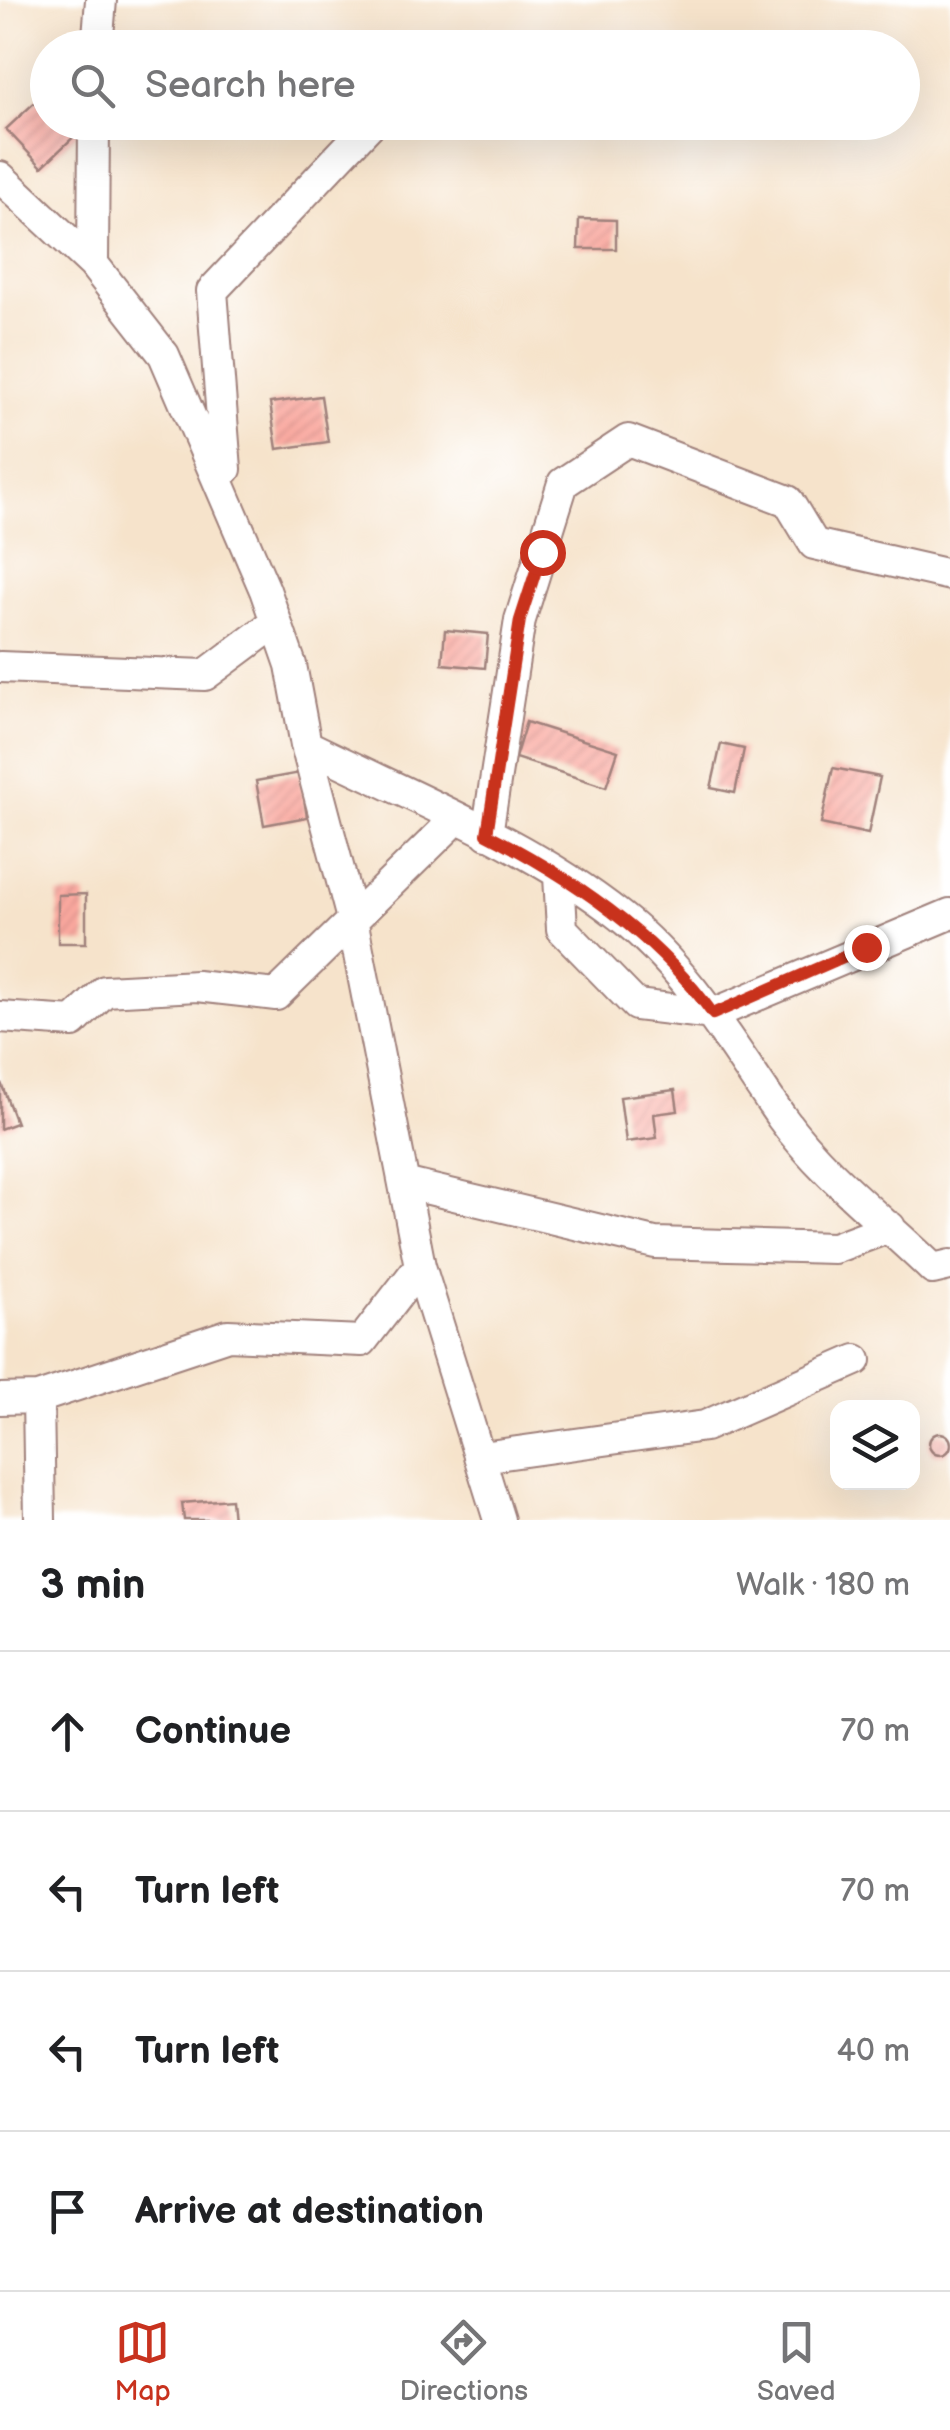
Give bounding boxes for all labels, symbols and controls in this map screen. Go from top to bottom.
search box [30,30,920,140]
icon: search [65,58,120,113]
text: Search here [145,63,356,108]
route start [520,530,566,576]
route end [844,925,890,971]
map controls [830,1400,920,1490]
button: layers [830,1400,920,1490]
text: 3 min [40,1560,145,1611]
text: Walk · 180 m [736,1566,910,1605]
icon: ahead [40,1704,95,1759]
text: Continue [135,1709,291,1754]
text: 70 m [840,1712,910,1751]
icon: left [40,1864,95,1919]
text: Turn left [135,1869,279,1914]
text: 70 m [840,1872,910,1911]
icon: left [40,2024,95,2079]
text: Turn left [135,2029,279,2074]
text: 40 m [837,2032,910,2071]
icon: arrive [40,2184,95,2239]
text: Arrive at destination [135,2189,484,2234]
tab: Map [114,2315,171,2408]
tab: Directions [399,2315,528,2408]
tab: Saved [757,2315,836,2408]

